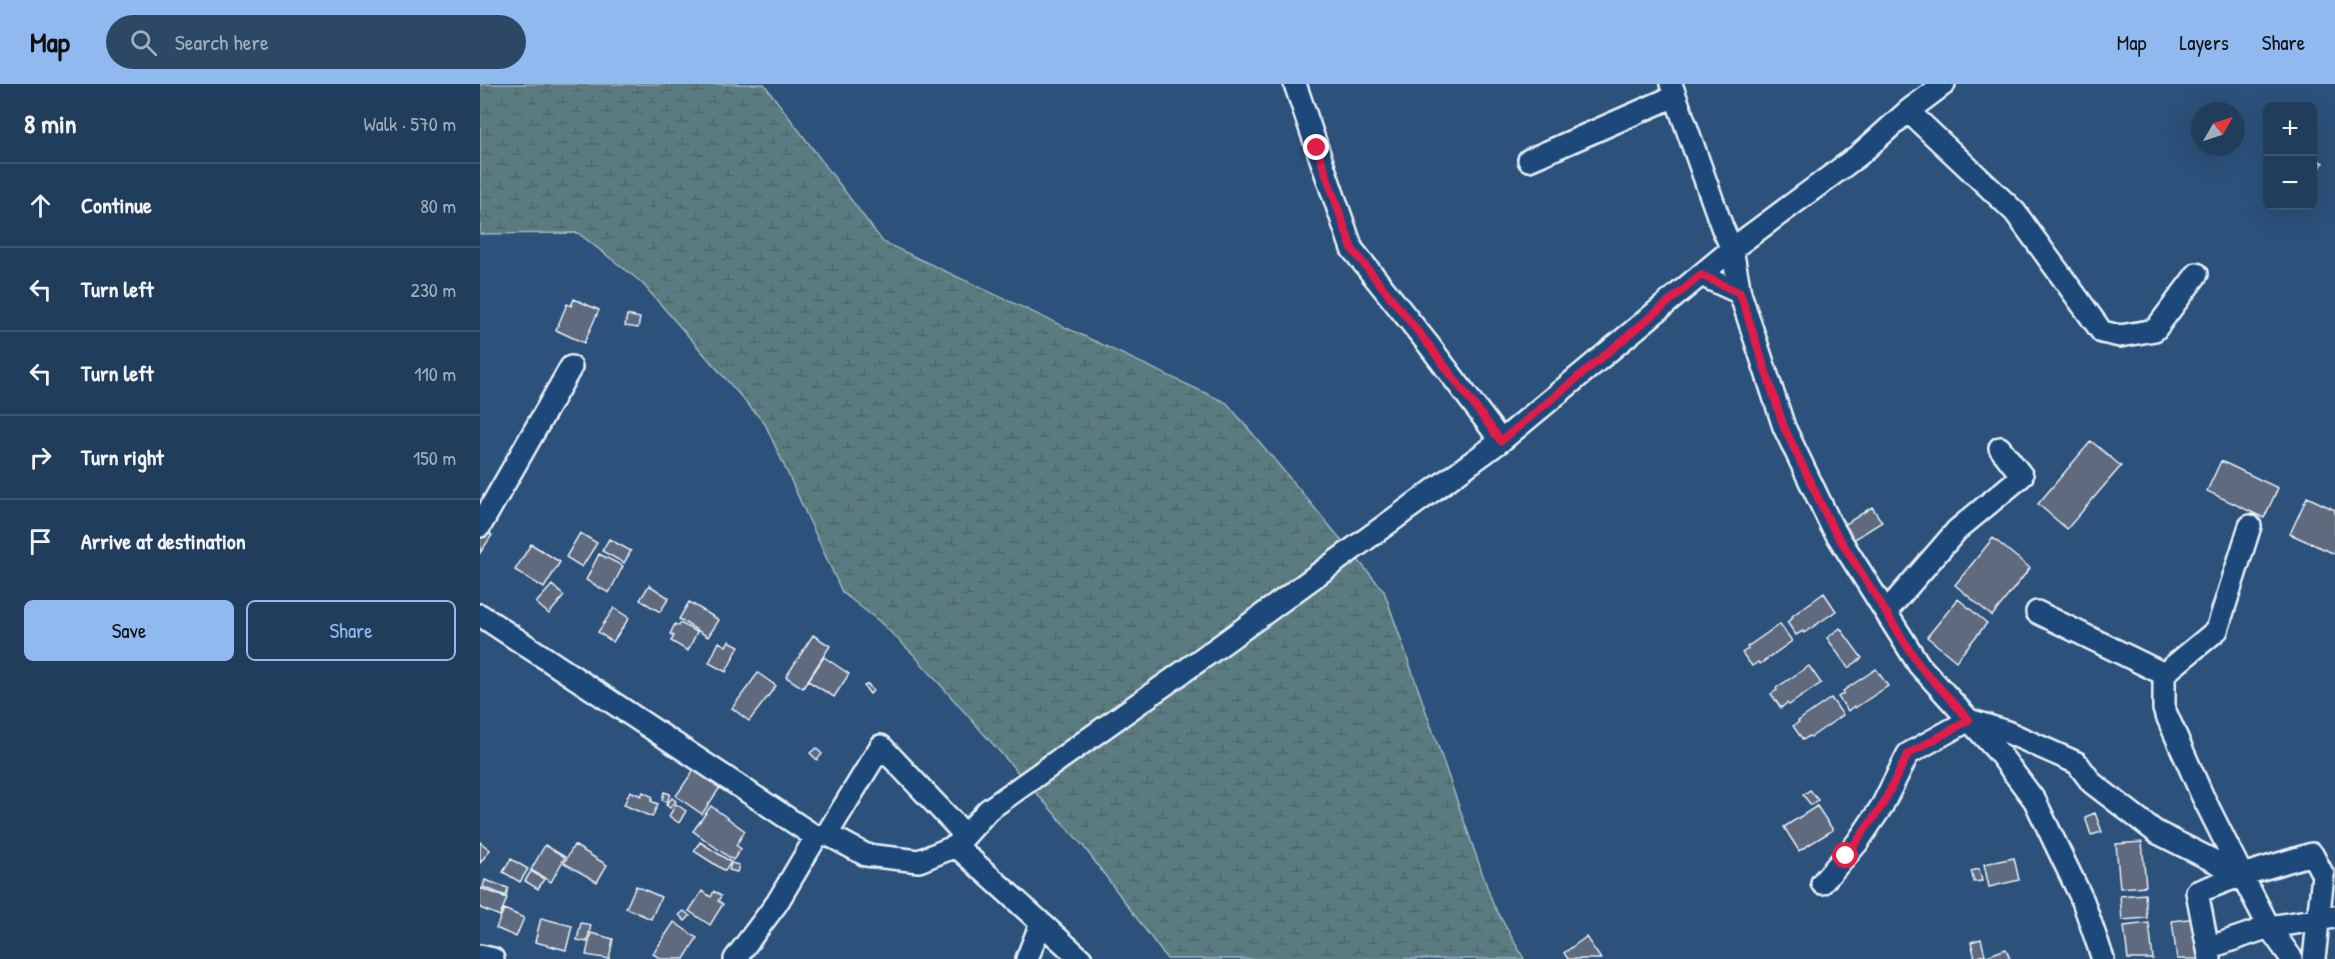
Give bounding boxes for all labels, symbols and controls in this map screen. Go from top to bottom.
search box [106,15,526,69]
text: Map [30,23,70,61]
icon: search [127,26,160,59]
text: Search here [175,27,269,57]
text: Map [2117,28,2146,57]
text: Layers [2179,28,2229,57]
text: Share [2262,28,2305,57]
north arrow [2191,102,2245,156]
map controls [2263,102,2317,210]
button: + [2263,102,2317,156]
text: 8 min [24,106,77,141]
text: Walk · 570 m [364,110,456,137]
route end [1303,134,1329,160]
button: − [2263,156,2317,210]
icon: ahead [24,189,57,222]
text: Continue [81,190,152,220]
text: 80 m [420,192,456,219]
icon: left [24,273,57,306]
text: Turn left [81,274,154,304]
text: 230 m [411,276,456,303]
icon: left [24,357,57,390]
text: Turn left [81,358,154,388]
text: 110 m [414,360,456,387]
icon: right [24,441,57,474]
text: Turn right [81,442,164,472]
text: 150 m [413,444,456,471]
icon: arrive [24,525,57,558]
text: Arrive at destination [81,526,246,556]
button: Save [24,600,234,661]
button: Share [246,600,456,661]
route start [1832,842,1858,868]

